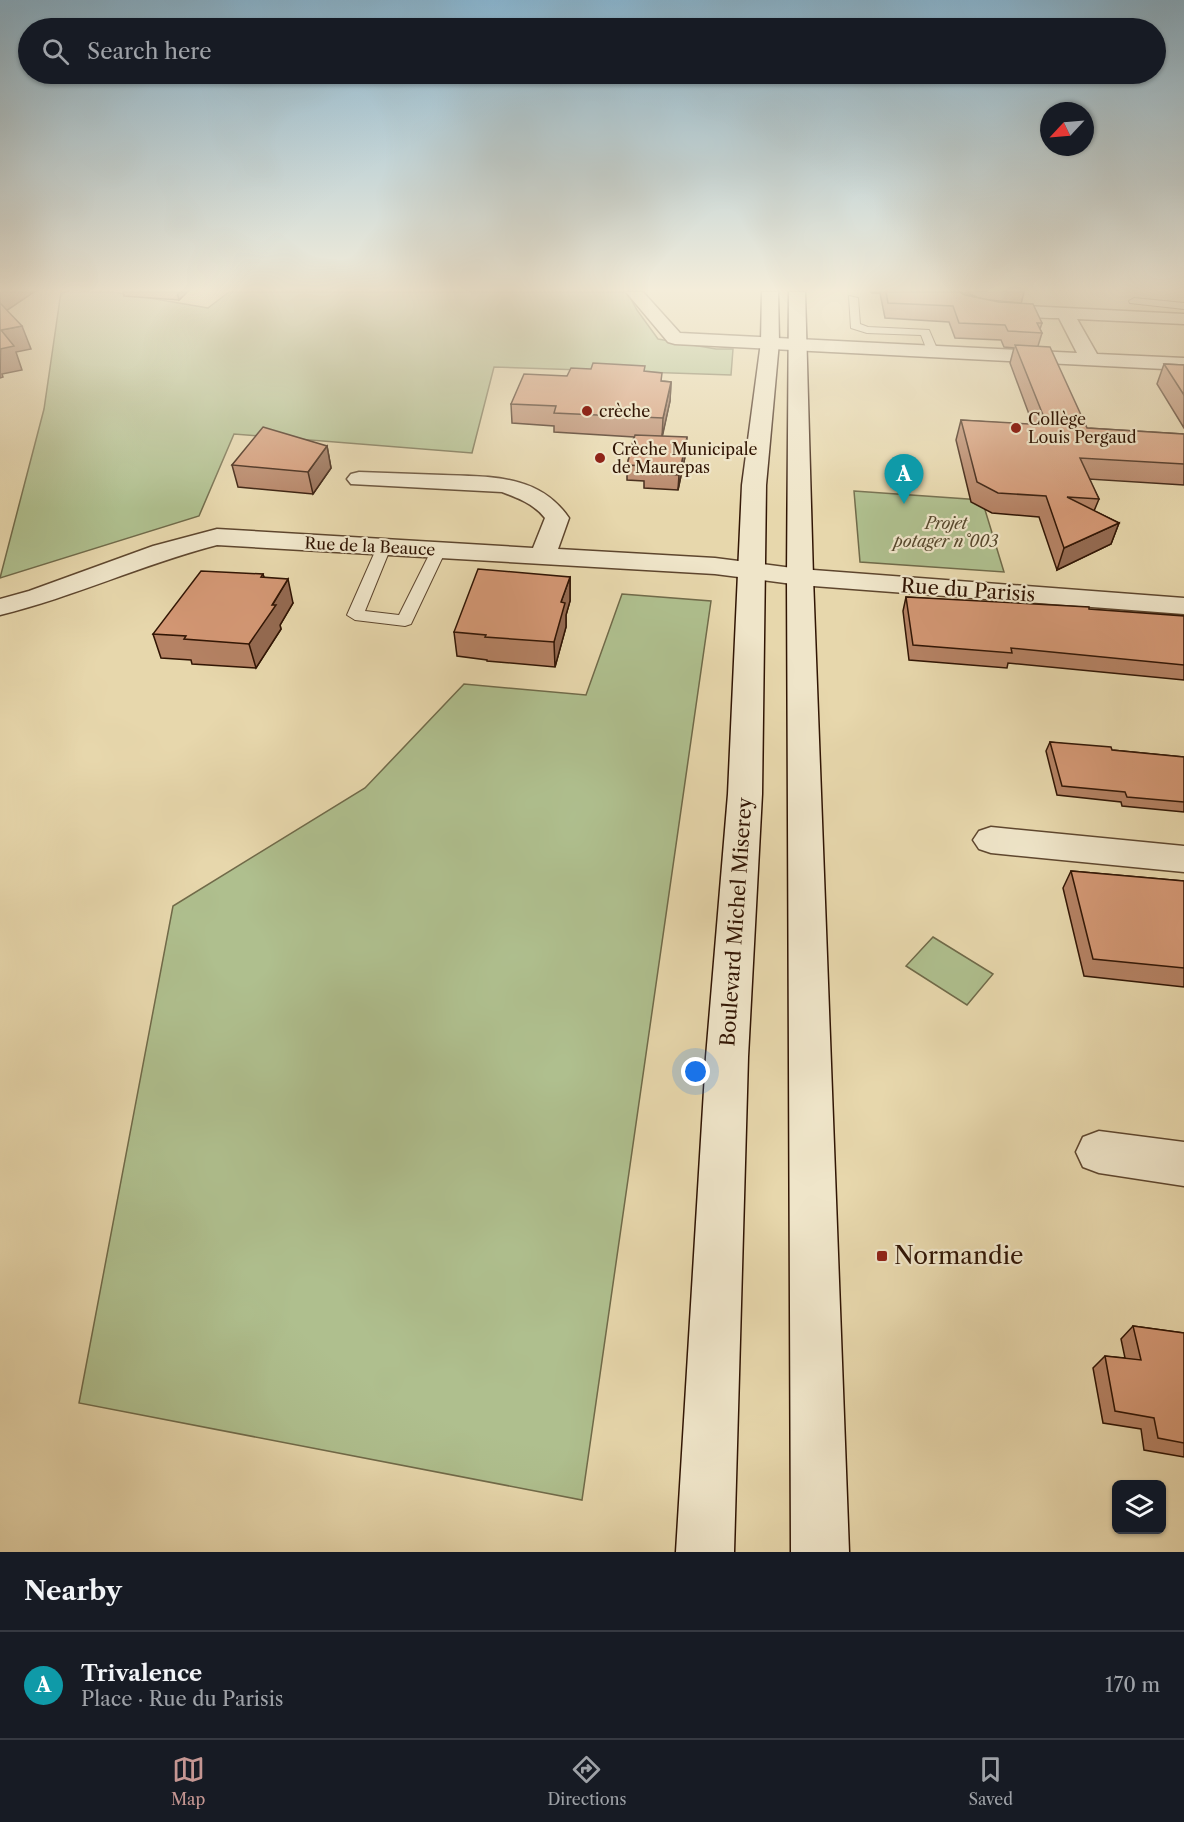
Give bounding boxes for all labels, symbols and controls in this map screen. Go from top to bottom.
search box [18,18,1166,84]
icon: search [39,35,72,68]
text: Search here [87,38,212,65]
north arrow [1040,102,1094,156]
place label: crèche [599,401,650,421]
marker: crèche [580,404,594,418]
place label: Collège Louis Pergaud [1028,409,1137,447]
marker: Collège Louis Pergaud [1009,421,1023,435]
place label: Crèche Municipale de Maurepas [612,439,757,477]
marker: Crèche Municipale de Maurepas [593,451,607,465]
pin: A [884,454,924,504]
park label: Projet potager n°003 [890,513,999,551]
street label: Rue de la Beauce [304,533,436,559]
street label: Rue du Parisis [900,573,1036,607]
street label: Boulevard Michel Miserey [715,796,757,1047]
your location [681,1057,710,1086]
place label: Normandie [894,1241,1023,1270]
marker: Normandie [875,1249,889,1263]
map controls [1112,1480,1166,1534]
button: layers [1112,1480,1166,1534]
text: Nearby [24,1575,122,1607]
text: Trivalence [81,1660,202,1687]
text: A [36,1673,51,1697]
text: 170 m [1105,1673,1160,1697]
text: Place · Rue du Parisis [81,1687,283,1711]
tab: Map [171,1753,205,1809]
tab: Directions [547,1753,626,1809]
tab: Saved [969,1753,1013,1809]

